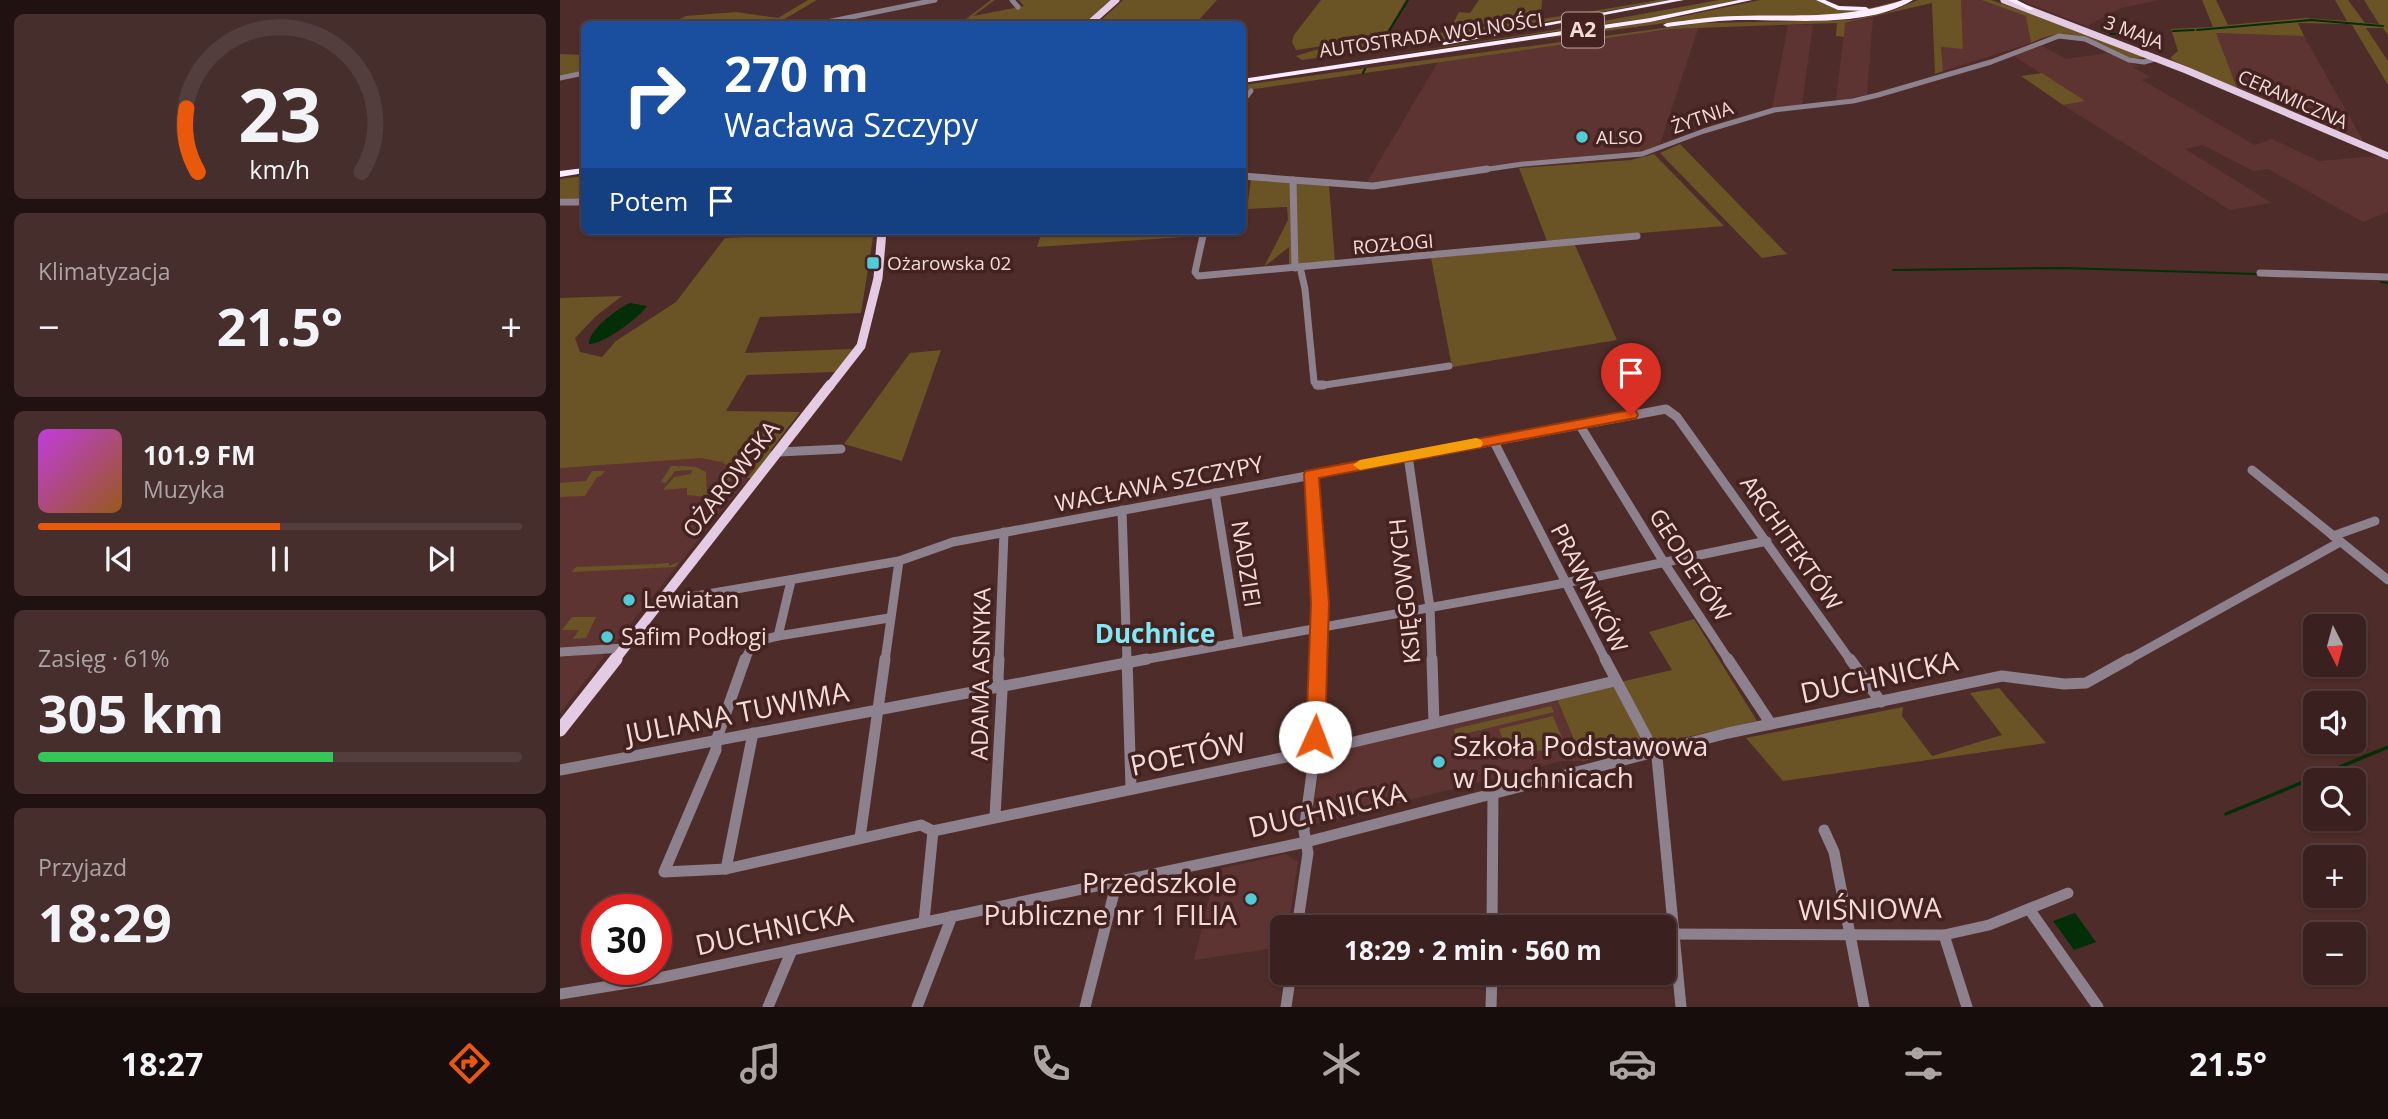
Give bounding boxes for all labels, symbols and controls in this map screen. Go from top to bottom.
street label: AUTOSTRADA WOLNOŚCI [1318,6,1544,64]
street label: 3 MAJA [2100,9,2168,55]
road number: A2 [1562,12,1604,48]
text: 270 m [724,40,869,106]
icon: right [609,49,700,140]
street label: CERAMICZNA [2234,63,2352,135]
text: 23 [238,65,322,164]
street label: ŻYTNIA [1668,94,1736,140]
text: Wacława Szczypy [724,103,978,146]
place label: ALSO [1596,124,1643,150]
marker: ALSO [1574,129,1590,145]
text: km/h [250,152,310,186]
icon: arrive [702,182,740,220]
text: Potem [609,183,688,219]
street label: ROZŁOGI [1351,228,1435,260]
place label: Ożarowska 02 [887,250,1011,276]
text: Klimatyzacja [38,255,171,287]
marker: Ożarowska 02 [865,255,881,271]
text: 21.5° [217,290,343,361]
text: − [38,300,60,352]
text: + [500,300,522,352]
pin [1601,343,1661,415]
icon: arrive [1612,354,1650,392]
street label: OŻAROWSKA [674,413,786,543]
text: 101.9 FM [143,437,255,473]
street label: WACŁAWA SZCZYPY [1052,447,1266,519]
street label: ARCHITEKTÓW [1733,469,1850,616]
text: Muzyka [143,473,225,505]
street label: GEODETÓW [1642,502,1739,627]
street label: KSIĘGOWYCH [1380,517,1428,665]
street label: NADZIEI [1224,518,1270,609]
street label: PRAWNIKÓW [1544,518,1636,658]
icon: previous [100,540,138,578]
icon: pause [261,540,299,578]
icon: next [422,540,460,578]
place label: Lewiatan [643,583,739,615]
street label: ADAMA ASNYKA [962,587,998,761]
marker: Lewiatan [621,592,637,608]
north arrow [2303,614,2366,677]
map controls [2303,614,2366,985]
district label: Duchnice [1095,615,1215,651]
place label: Safim Podłogi [621,620,767,652]
marker: Safim Podłogi [599,629,615,645]
street label: DUCHNICKA [1796,641,1961,711]
text: Zasięg · 61% [38,642,169,674]
street label: JULIANA TUWIMA [619,672,852,753]
text: 305 km [38,677,224,748]
button: sound [2303,691,2366,754]
position arrow [1278,700,1352,774]
street label: POETÓW [1126,722,1249,784]
place label: Szkoła Podstawowa w Duchnicach [1453,726,1708,796]
marker: Szkoła Podstawowa w Duchnicach [1431,754,1447,770]
button: search [2303,768,2366,831]
street label: DUCHNICKA [1244,772,1409,846]
button: + [2303,845,2366,908]
text: Przyjazd [38,851,127,883]
place label: Przedszkole Publiczne nr 1 FILIA [983,863,1237,933]
text: 18:29 [38,886,172,957]
street label: WIŚNIOWA [1798,888,1942,928]
marker: Przedszkole Publiczne nr 1 FILIA [1243,891,1259,907]
street label: DUCHNICKA [691,893,856,963]
speed limit sign: 30 [581,894,672,985]
button: − [2303,922,2366,985]
text: 18:29 · 2 min · 560 m [1344,932,1602,968]
icon: directions [445,1039,494,1088]
icon: music [736,1039,785,1088]
icon: phone [1026,1039,1075,1088]
icon: climate [1317,1039,1366,1088]
icon: car [1608,1039,1657,1088]
icon: filters [1899,1039,1948,1088]
text: 18:27 [121,1042,203,1085]
text: 21.5° [2189,1042,2267,1085]

